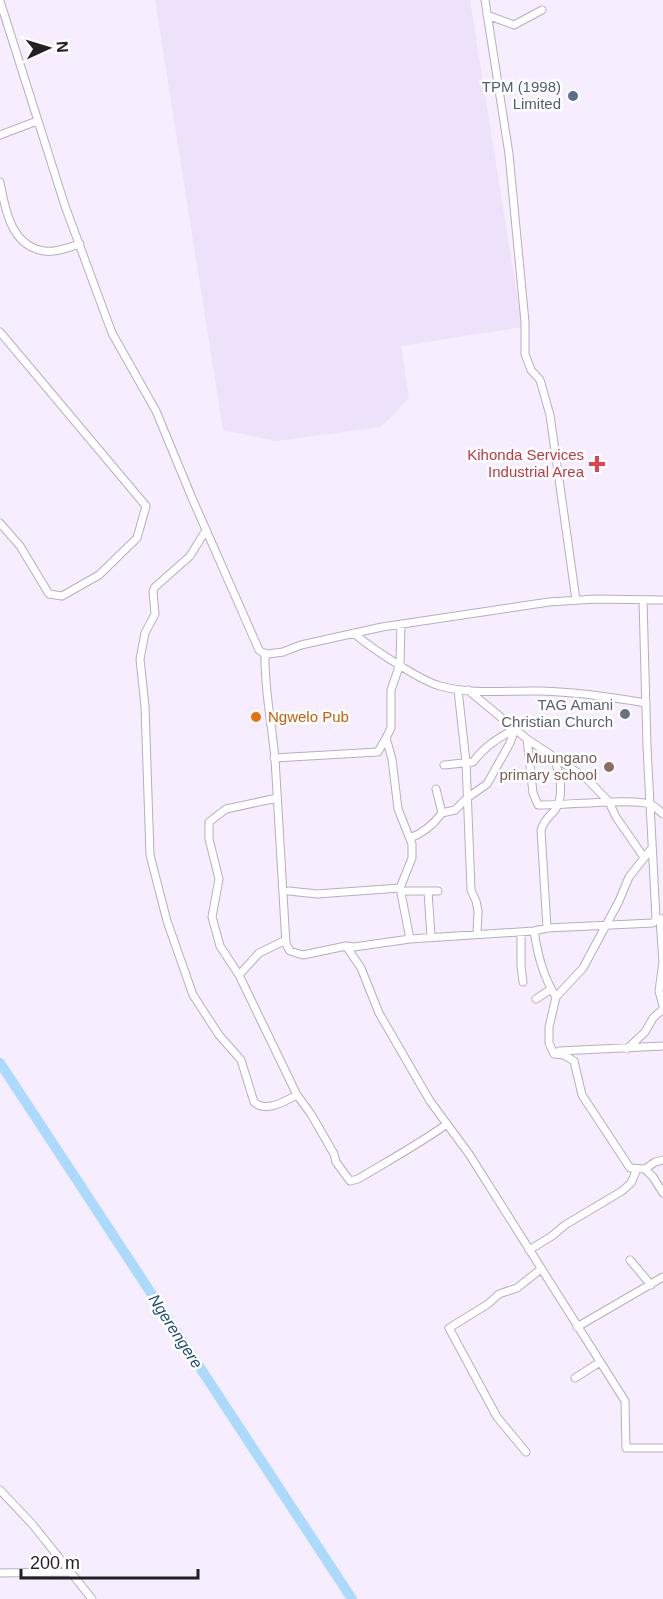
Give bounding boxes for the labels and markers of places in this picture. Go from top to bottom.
place label: TPM (1998) Limited [482,78,561,112]
marker: TPM (1998) Limited [566,89,580,103]
place label: Kihonda Services Industrial Area [467,446,585,480]
marker: Kihonda Services Industrial Area [588,455,606,473]
place label: TAG Amani Christian Church [501,696,613,730]
marker: TAG Amani Christian Church [618,707,632,721]
place label: Ngwelo Pub [268,708,349,725]
marker: Ngwelo Pub [249,710,263,724]
place label: Muungano primary school [499,749,597,783]
marker: Muungano primary school [602,760,616,774]

